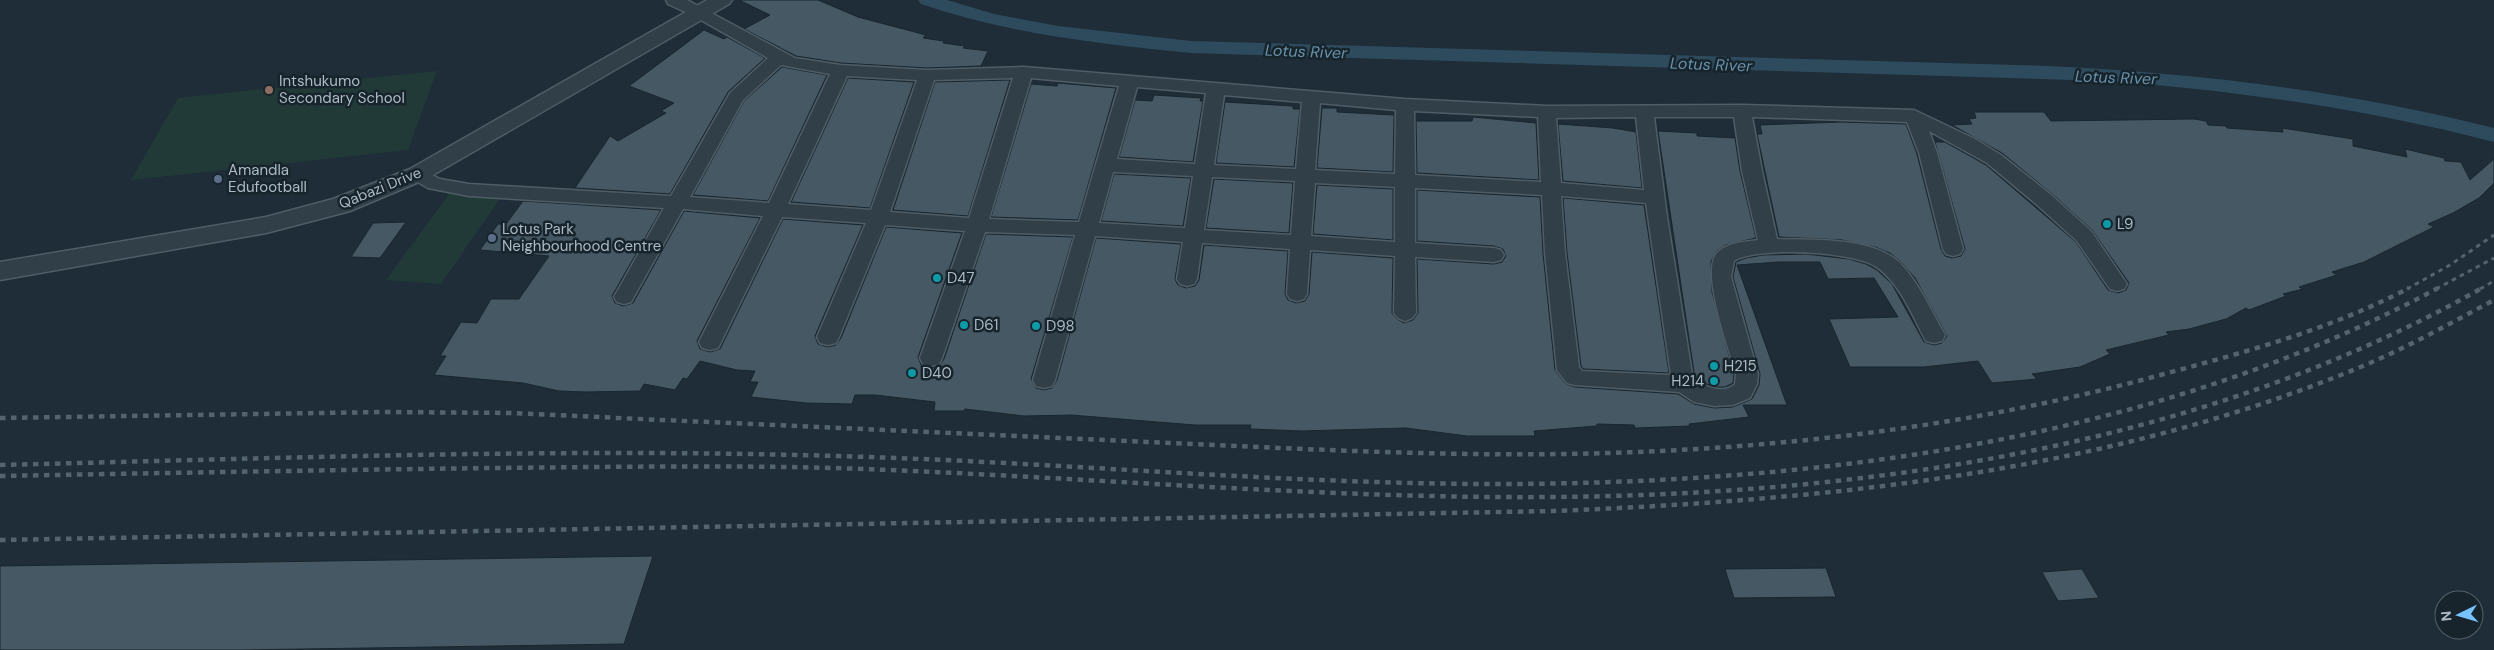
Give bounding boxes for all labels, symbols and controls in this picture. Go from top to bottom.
water label: Lotus River [1265,40,1348,63]
water label: Lotus River [1670,53,1753,76]
water label: Lotus River [2075,66,2158,89]
place label: Intshukumo Secondary School [279,71,405,108]
marker: Intshukumo Secondary School [263,84,275,96]
place label: Amandla Edufootball [228,160,307,197]
street label: Qabazi Drive [336,162,424,214]
marker: Amandla Edufootball [212,173,224,185]
place label: L9 [2117,214,2133,234]
marker: L9 [2101,218,2113,230]
place label: Lotus Park Neighbourhood Centre [502,219,661,256]
marker: Lotus Park Neighbourhood Centre [486,232,498,244]
place label: D47 [947,268,974,288]
marker: D47 [931,272,943,284]
place label: D61 [974,315,998,335]
place label: D98 [1046,316,1075,336]
marker: D61 [958,319,970,331]
marker: D98 [1030,320,1042,332]
place label: H215 [1724,356,1757,376]
marker: H215 [1708,360,1720,372]
place label: D40 [922,363,952,383]
marker: D40 [906,367,918,379]
place label: H214 [1671,371,1704,391]
marker: H214 [1708,375,1720,387]
north arrow [2434,590,2484,640]
text: N [2437,610,2455,622]

